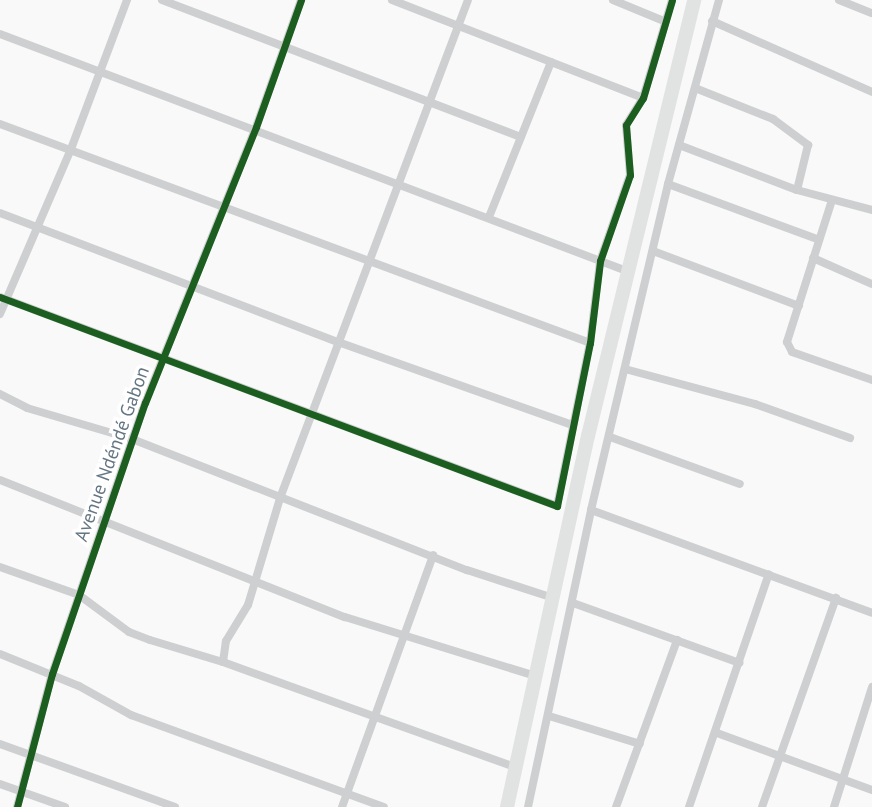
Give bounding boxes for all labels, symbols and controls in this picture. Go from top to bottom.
street label: Avenue Ndéndé Gabon [70,364,154,544]

